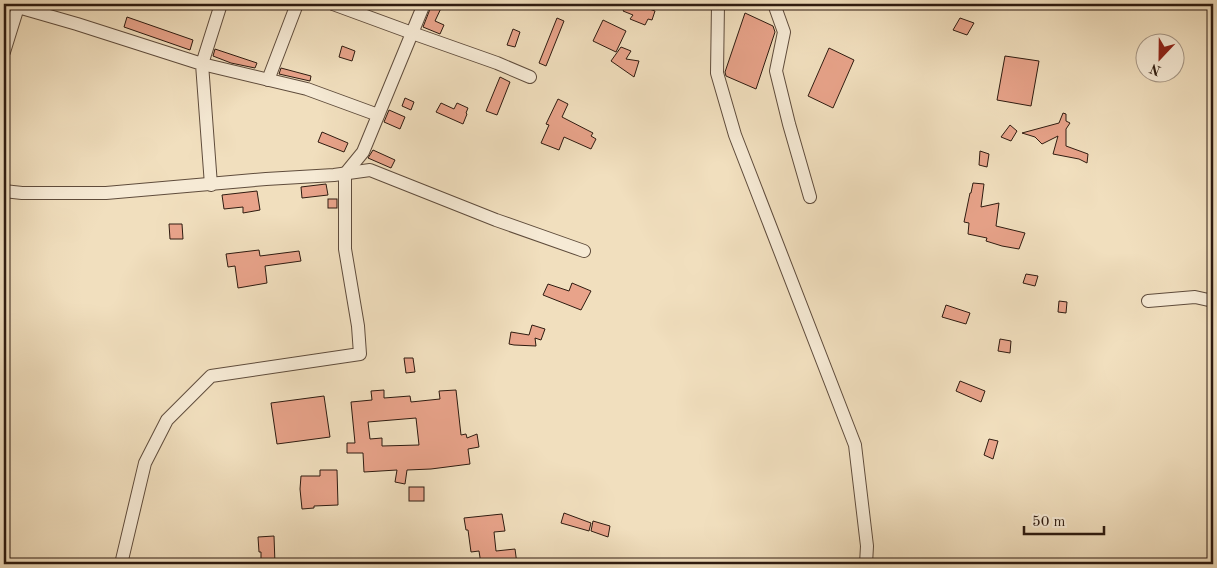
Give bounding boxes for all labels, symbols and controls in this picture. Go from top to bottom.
north arrow [1134,32,1184,82]
text: N [1148,61,1163,78]
scale bar [1024,503,1104,535]
text: 50 m [1032,515,1066,530]

